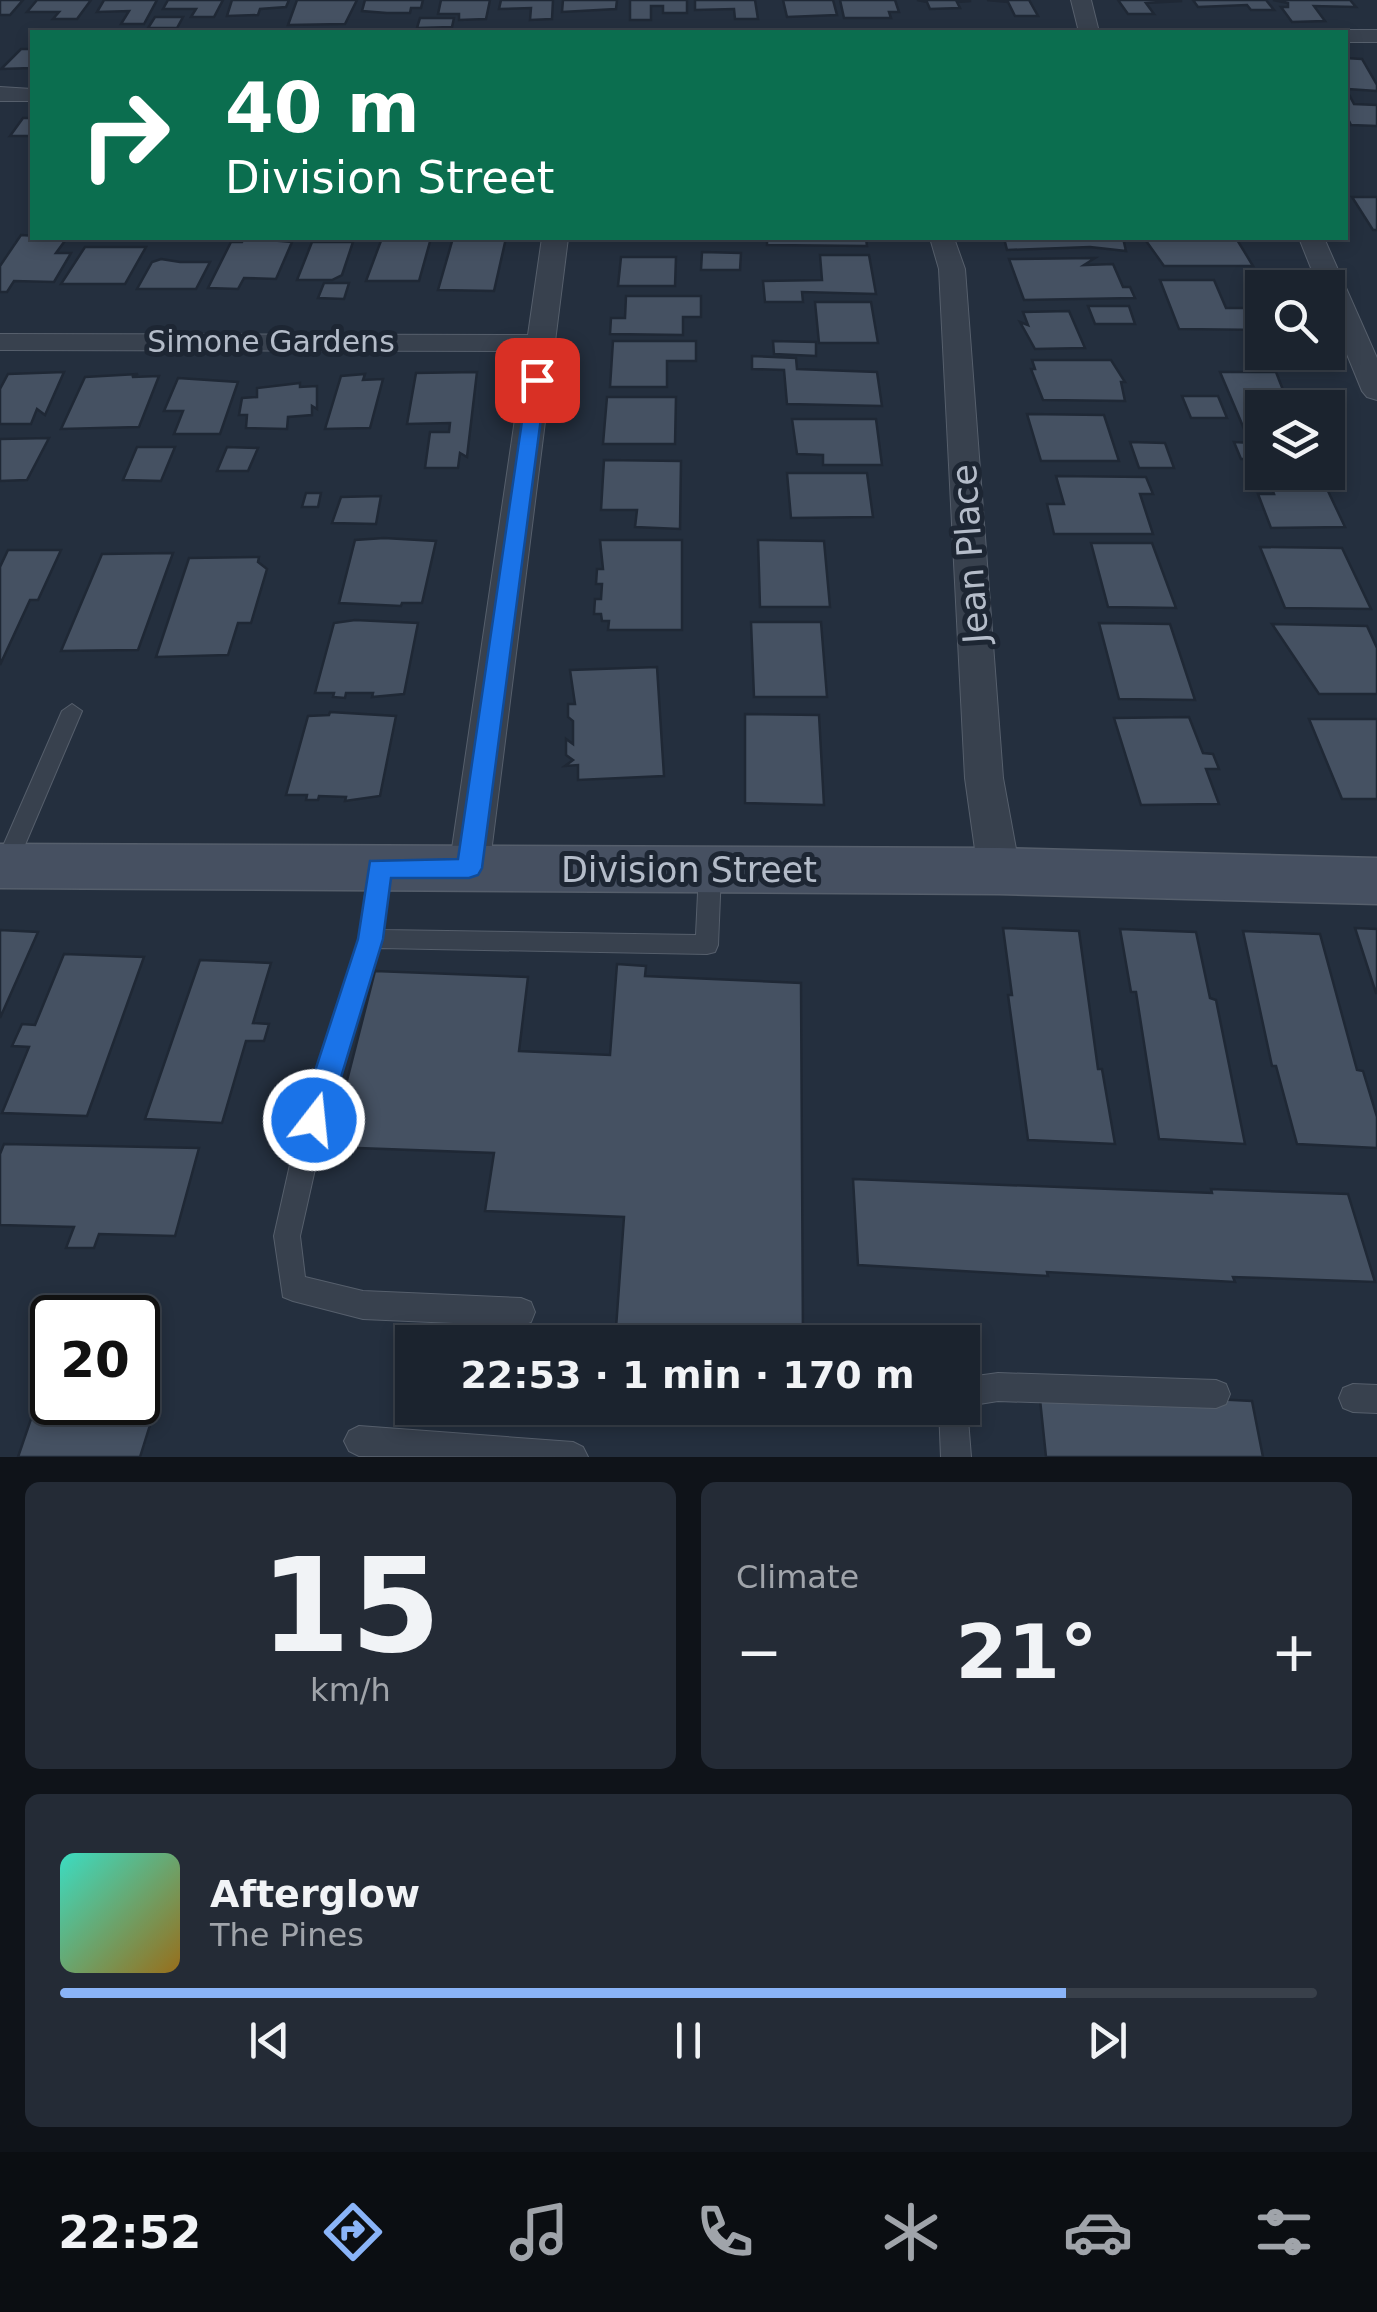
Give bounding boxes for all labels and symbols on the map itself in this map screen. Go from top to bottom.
street label: Simone Gardens [147,324,395,359]
pin [495,338,580,423]
street label: Jean Place [944,463,996,647]
street label: Division Street [561,850,817,890]
position arrow [262,1068,366,1172]
speed limit sign: 20 [30,1295,160,1425]

